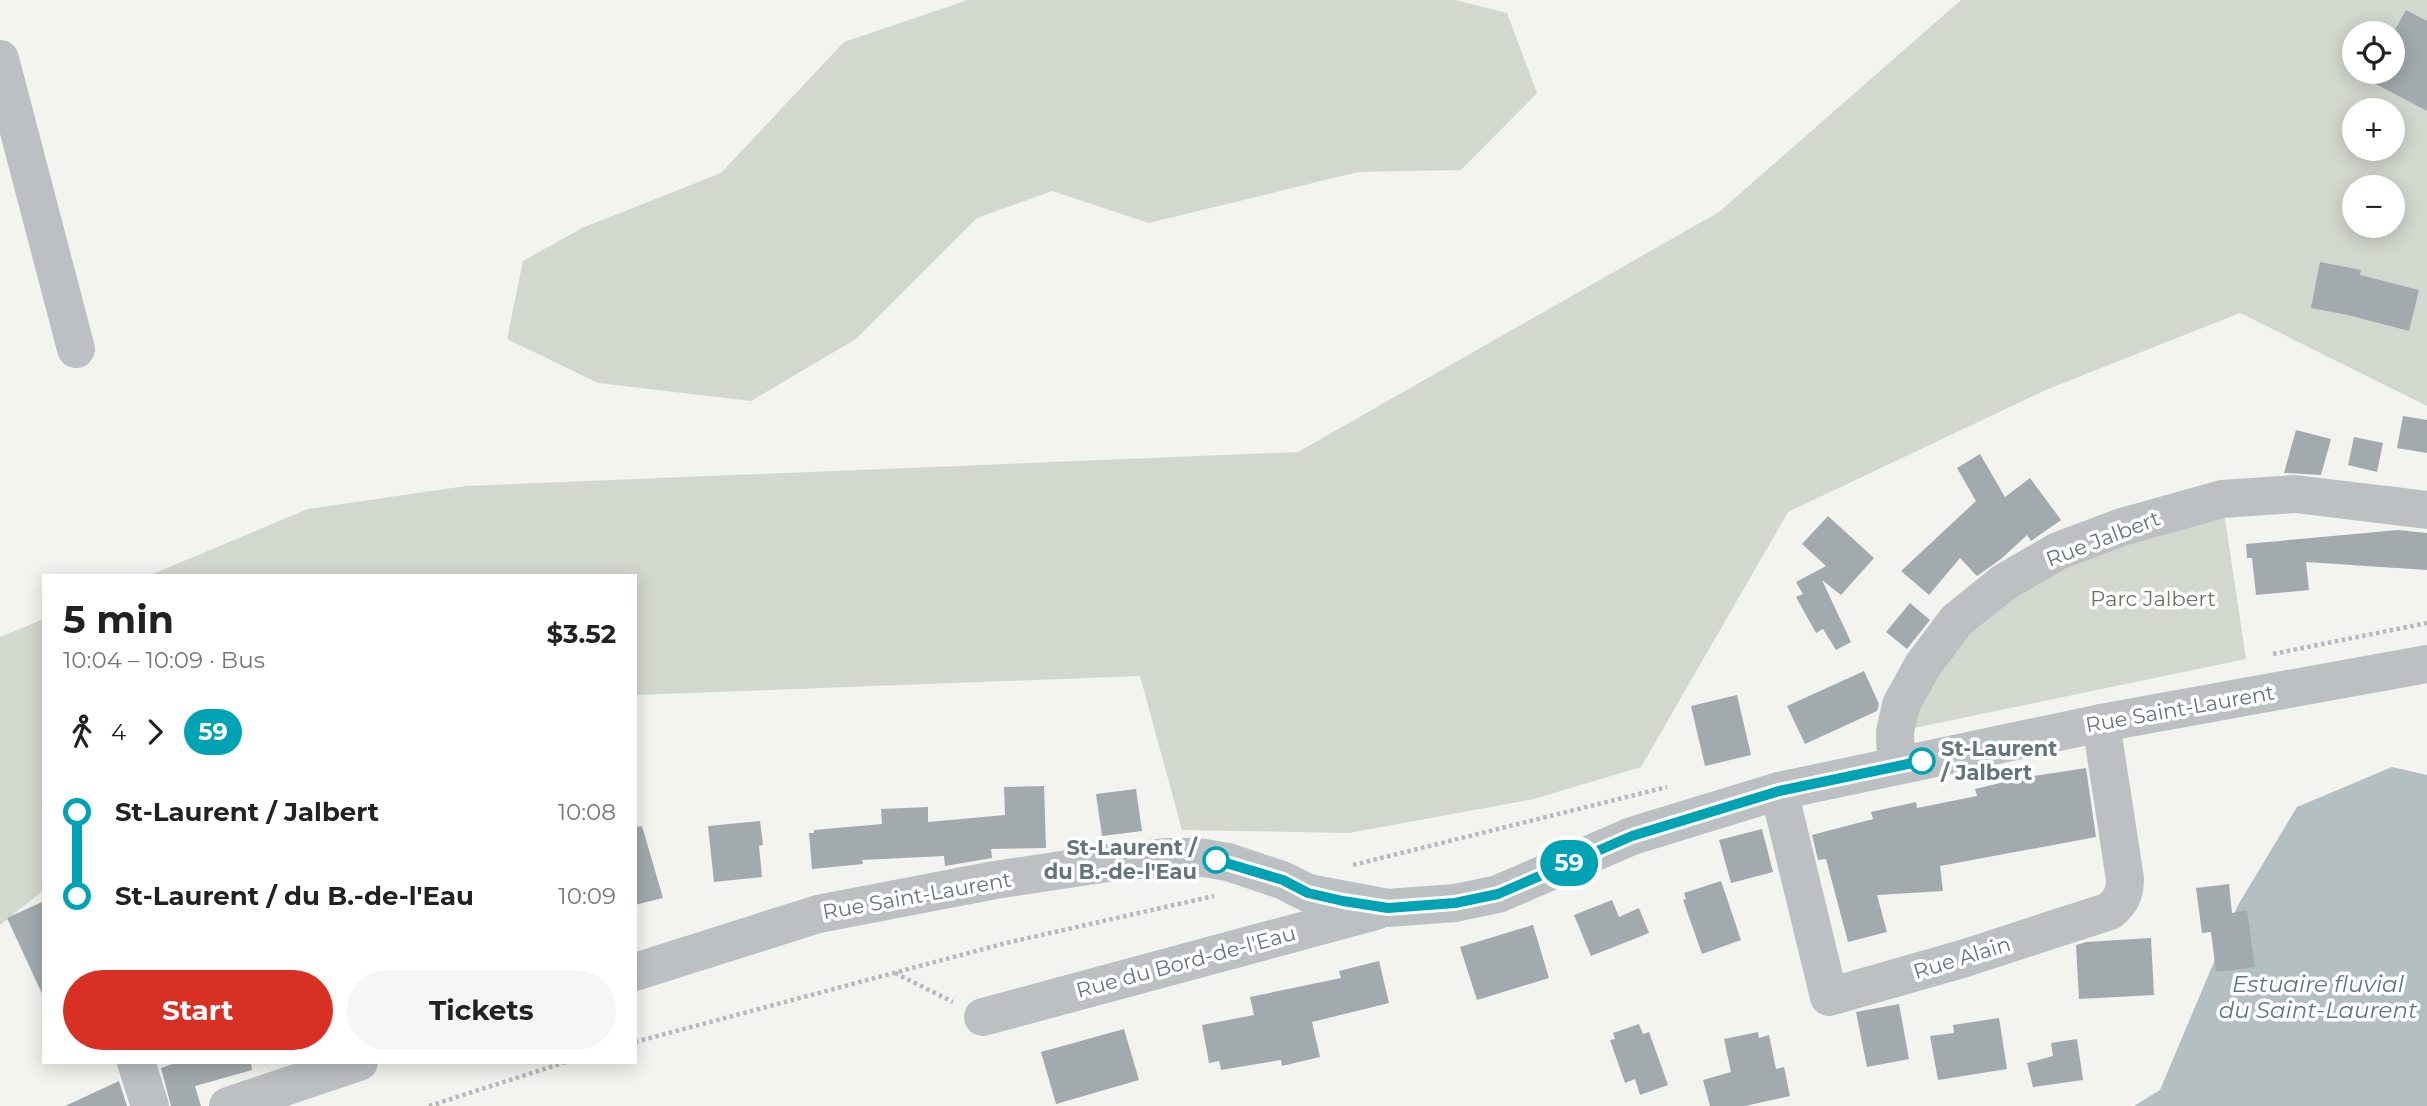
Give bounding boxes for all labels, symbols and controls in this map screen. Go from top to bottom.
map controls [2342,21,2405,238]
button: locate [2342,21,2405,84]
button: + [2342,98,2405,161]
button: − [2342,175,2405,238]
street label: Rue Jalbert [2042,505,2163,572]
park label: Parc Jalbert [2090,586,2216,611]
text: 5 min [63,596,174,643]
text: $3.52 [547,618,616,650]
text: 10:04 – 10:09 · Bus [63,646,265,674]
street label: Rue Saint-Laurent [2083,680,2276,737]
icon: walk [63,713,101,751]
icon: forward [136,713,174,751]
text: 59 [198,717,228,746]
text: 4 [111,718,126,746]
place label: St-Laurent / Jalbert [1940,736,2057,785]
marker: St-Laurent / Jalbert [1909,748,1935,774]
text: St-Laurent / Jalbert [115,796,379,828]
text: 10:08 [558,798,616,826]
place label: St-Laurent / du B.-de-l'Eau [1044,835,1199,884]
line badge: 59 [1538,840,1600,886]
marker: St-Laurent / du B.-de-l'Eau [1203,847,1229,873]
text: 59 [1554,848,1584,877]
street label: Rue Saint-Laurent [820,867,1013,924]
text: St-Laurent / du B.-de-l'Eau [115,880,474,912]
text: 10:09 [558,882,616,910]
street label: Rue du Bord-de-l'Eau [1073,920,1298,1003]
street label: Rue Alain [1910,931,2014,984]
button: Start [63,970,333,1050]
button: Tickets [347,970,616,1050]
water label: Estuaire fluvial du Saint-Laurent [2219,970,2418,1024]

